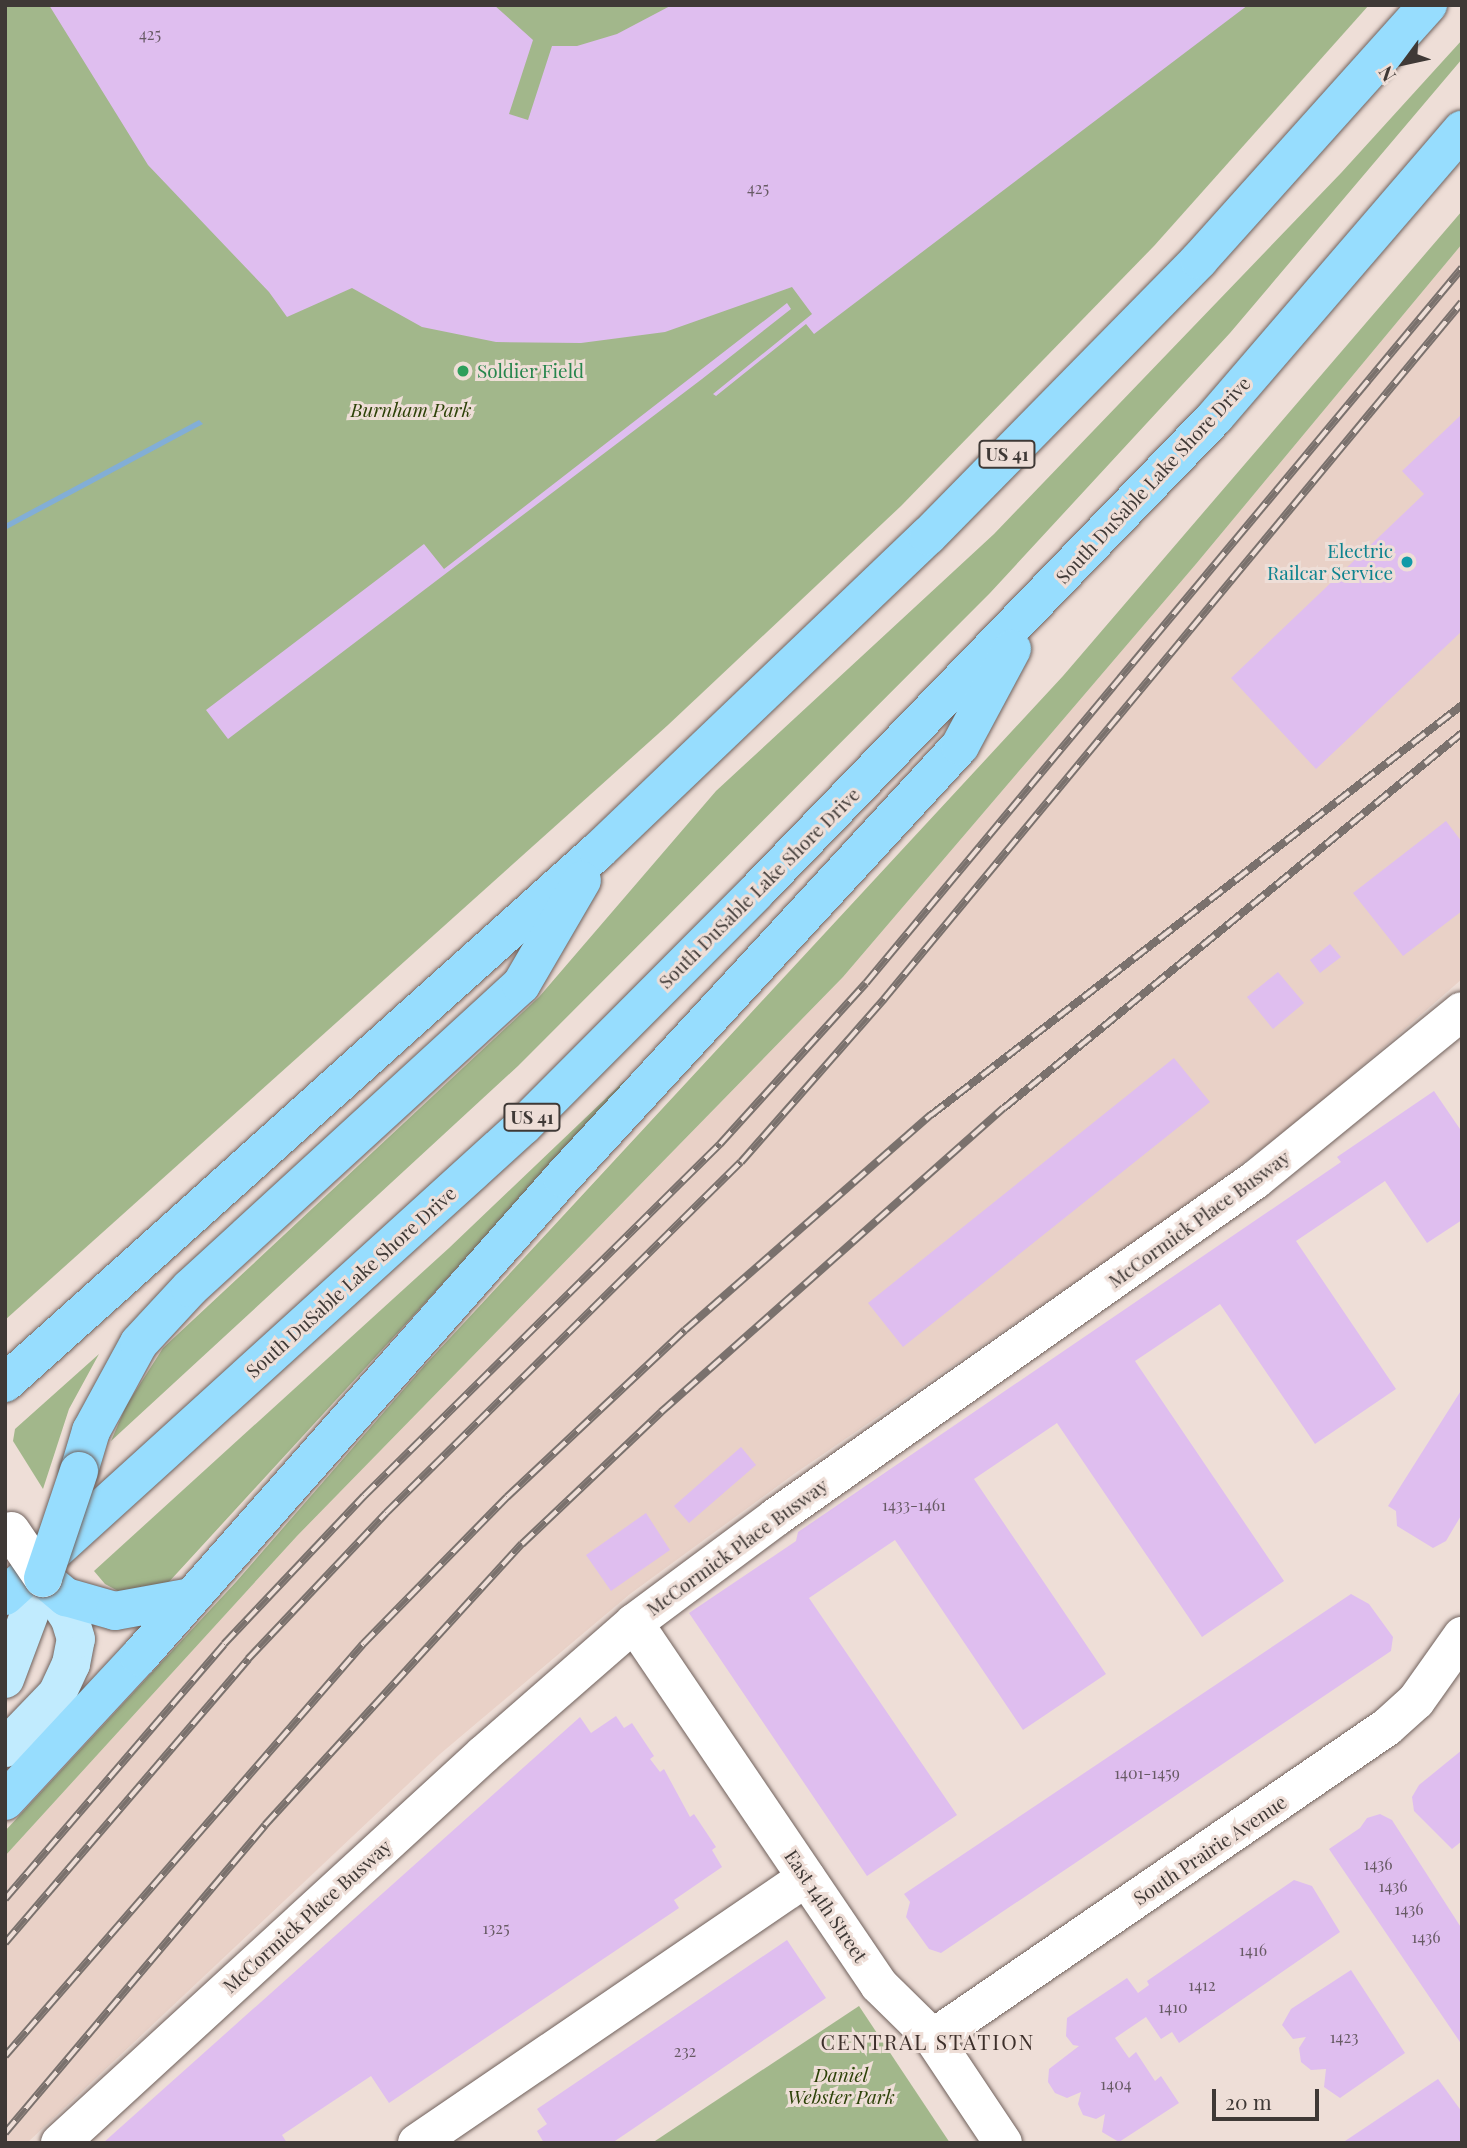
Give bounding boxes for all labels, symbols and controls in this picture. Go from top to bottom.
house number: 425 [139,24,161,44]
north arrow [1369,28,1439,98]
text: N [1372,62,1401,87]
house number: 425 [747,178,769,198]
place label: Soldier Field [477,360,584,382]
marker: Soldier Field [455,363,471,379]
street label: South DuSable Lake Shore Drive [1051,372,1255,588]
park label: Burnham Park [350,399,472,421]
road number: US 41 [977,440,1037,468]
place label: Electric Railcar Service [1266,540,1393,584]
marker: Electric Railcar Service [1399,554,1415,570]
street label: South DuSable Lake Shore Drive [654,783,864,993]
road number: US 41 [502,1102,562,1132]
street label: McCormick Place Busway [1104,1146,1294,1292]
street label: South DuSable Lake Shore Drive [241,1182,461,1382]
street label: McCormick Place Busway [642,1474,832,1620]
house number: 1433-1461 [882,1495,946,1515]
house number: 1401-1459 [1114,1763,1180,1783]
street label: South Prairie Avenue [1129,1790,1291,1910]
street label: McCormick Place Busway [218,1834,396,1998]
street label: East 14th Street [780,1845,872,1967]
house number: 1436 [1363,1854,1393,1874]
house number: 1436 [1378,1876,1408,1896]
house number: 1436 [1394,1899,1424,1919]
house number: 1325 [482,1918,510,1938]
house number: 1436 [1411,1927,1441,1947]
house number: 1416 [1239,1940,1267,1960]
house number: 1412 [1188,1975,1216,1995]
house number: 1410 [1158,1997,1188,2017]
house number: 1423 [1330,2027,1358,2047]
district label: CENTRAL STATION [822,2028,1034,2054]
house number: 232 [674,2041,696,2061]
park label: Daniel Webster Park [787,2064,895,2108]
house number: 1404 [1100,2074,1132,2094]
scale bar [1215,2074,1322,2118]
text: 20 m [1225,2087,1272,2115]

